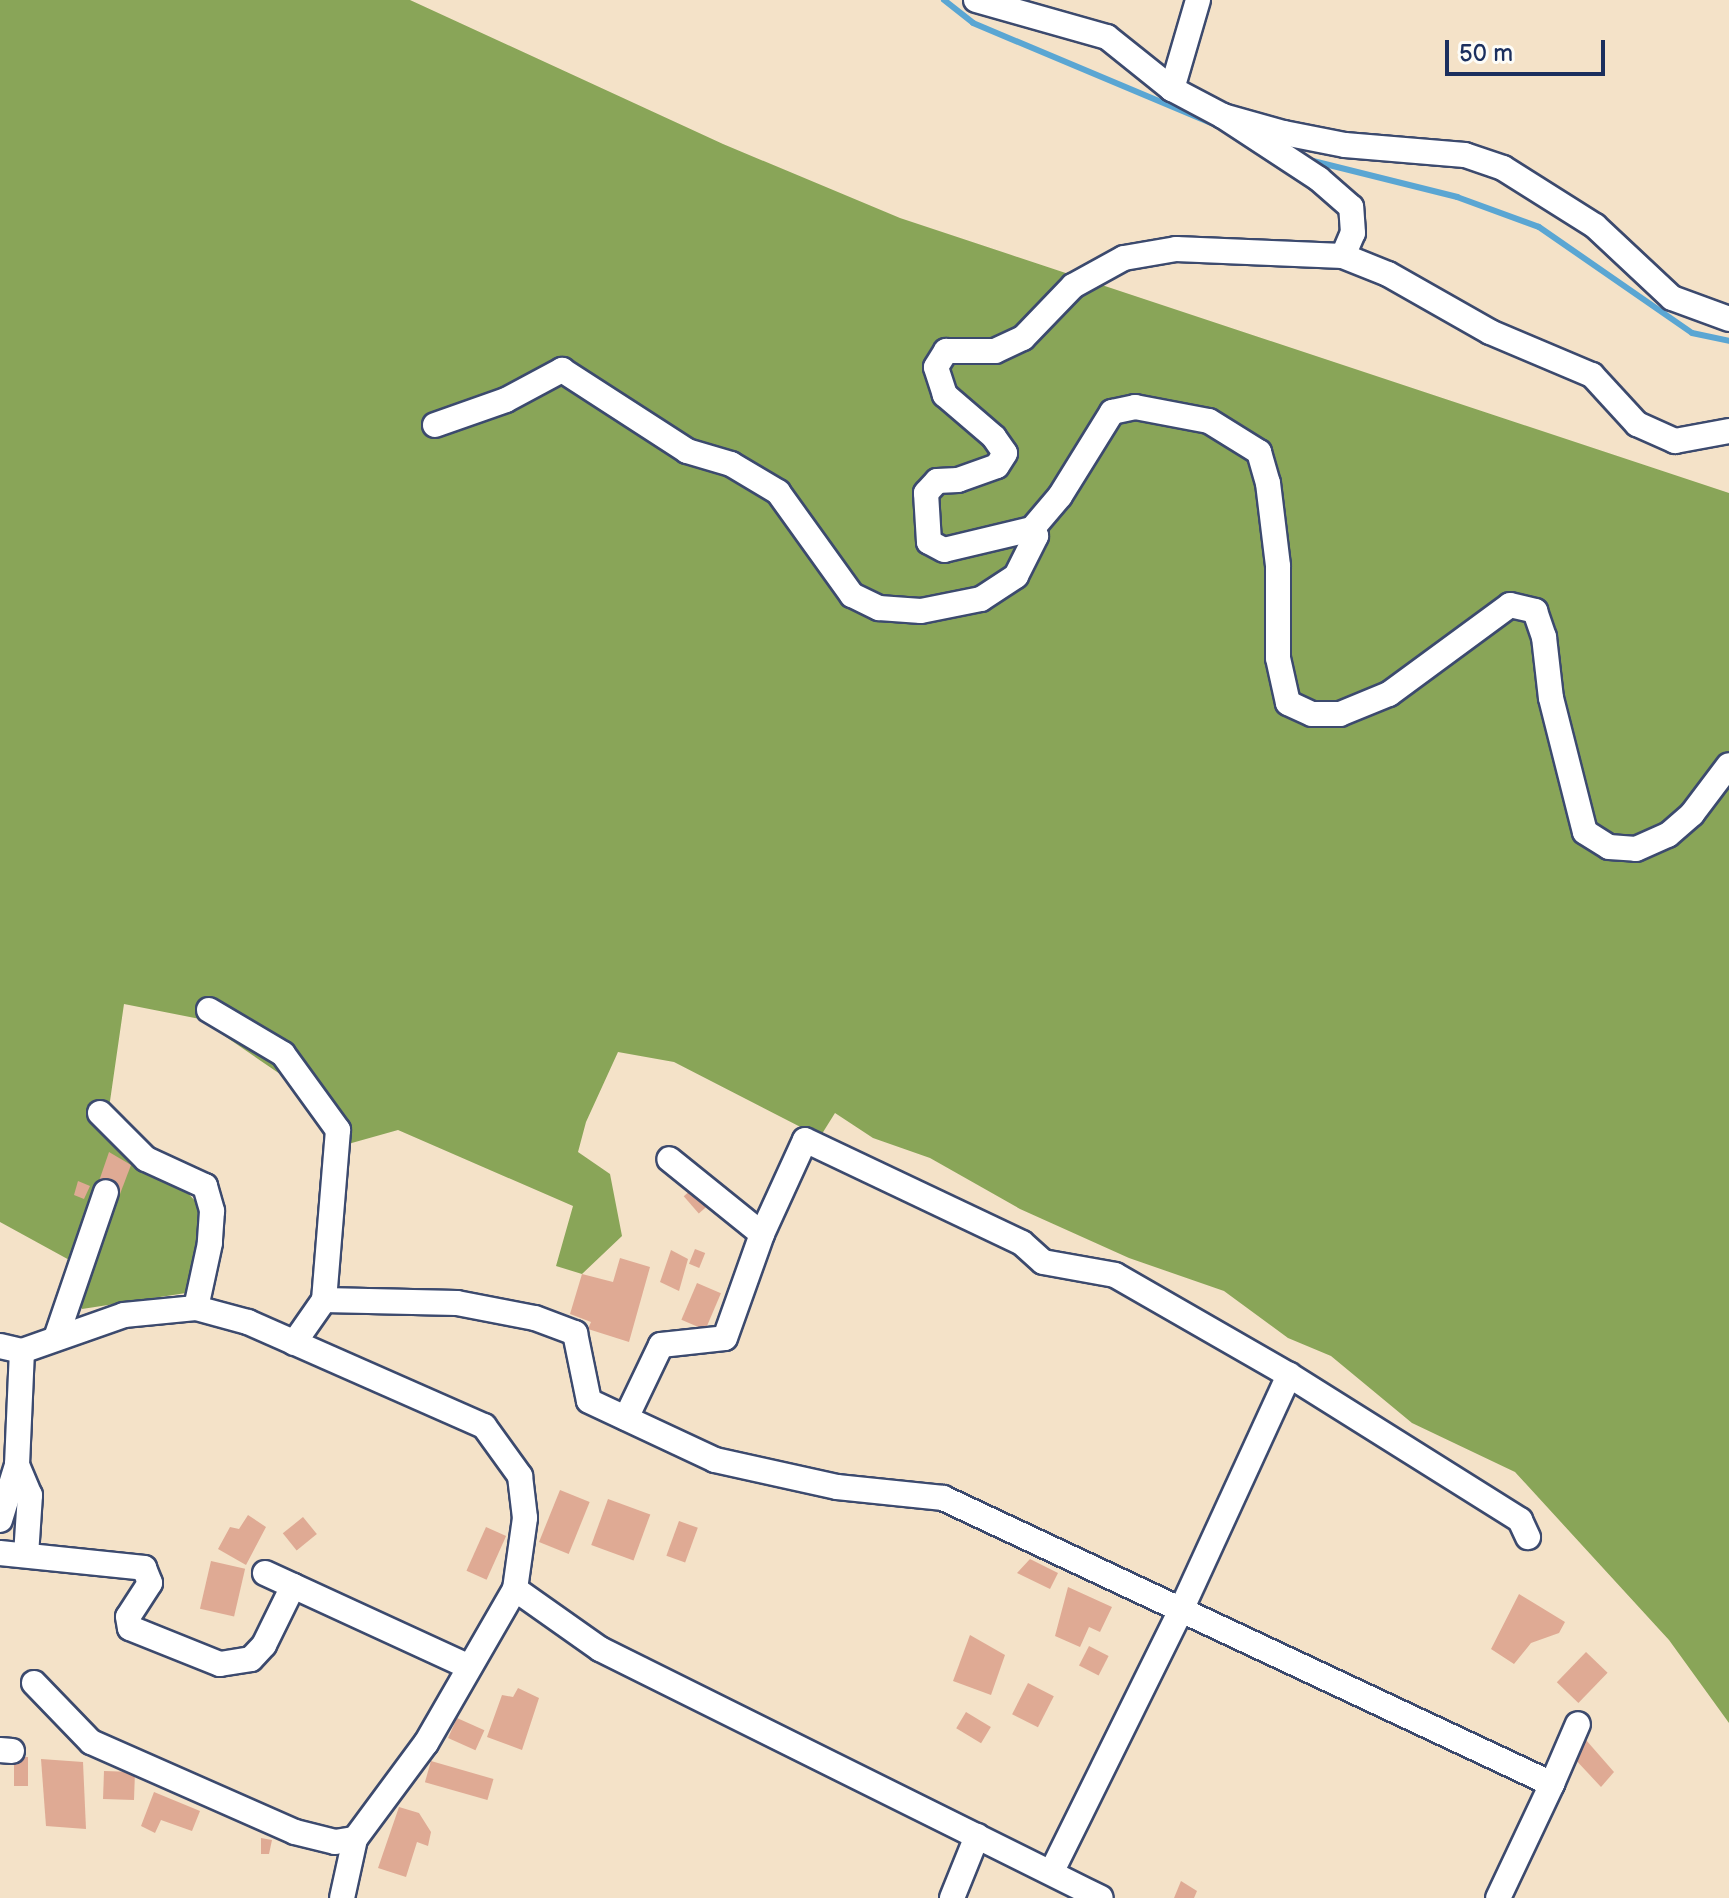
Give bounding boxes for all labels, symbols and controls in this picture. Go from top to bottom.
scale bar [1449,24,1609,74]
text: 50 m [1459,39,1513,68]

